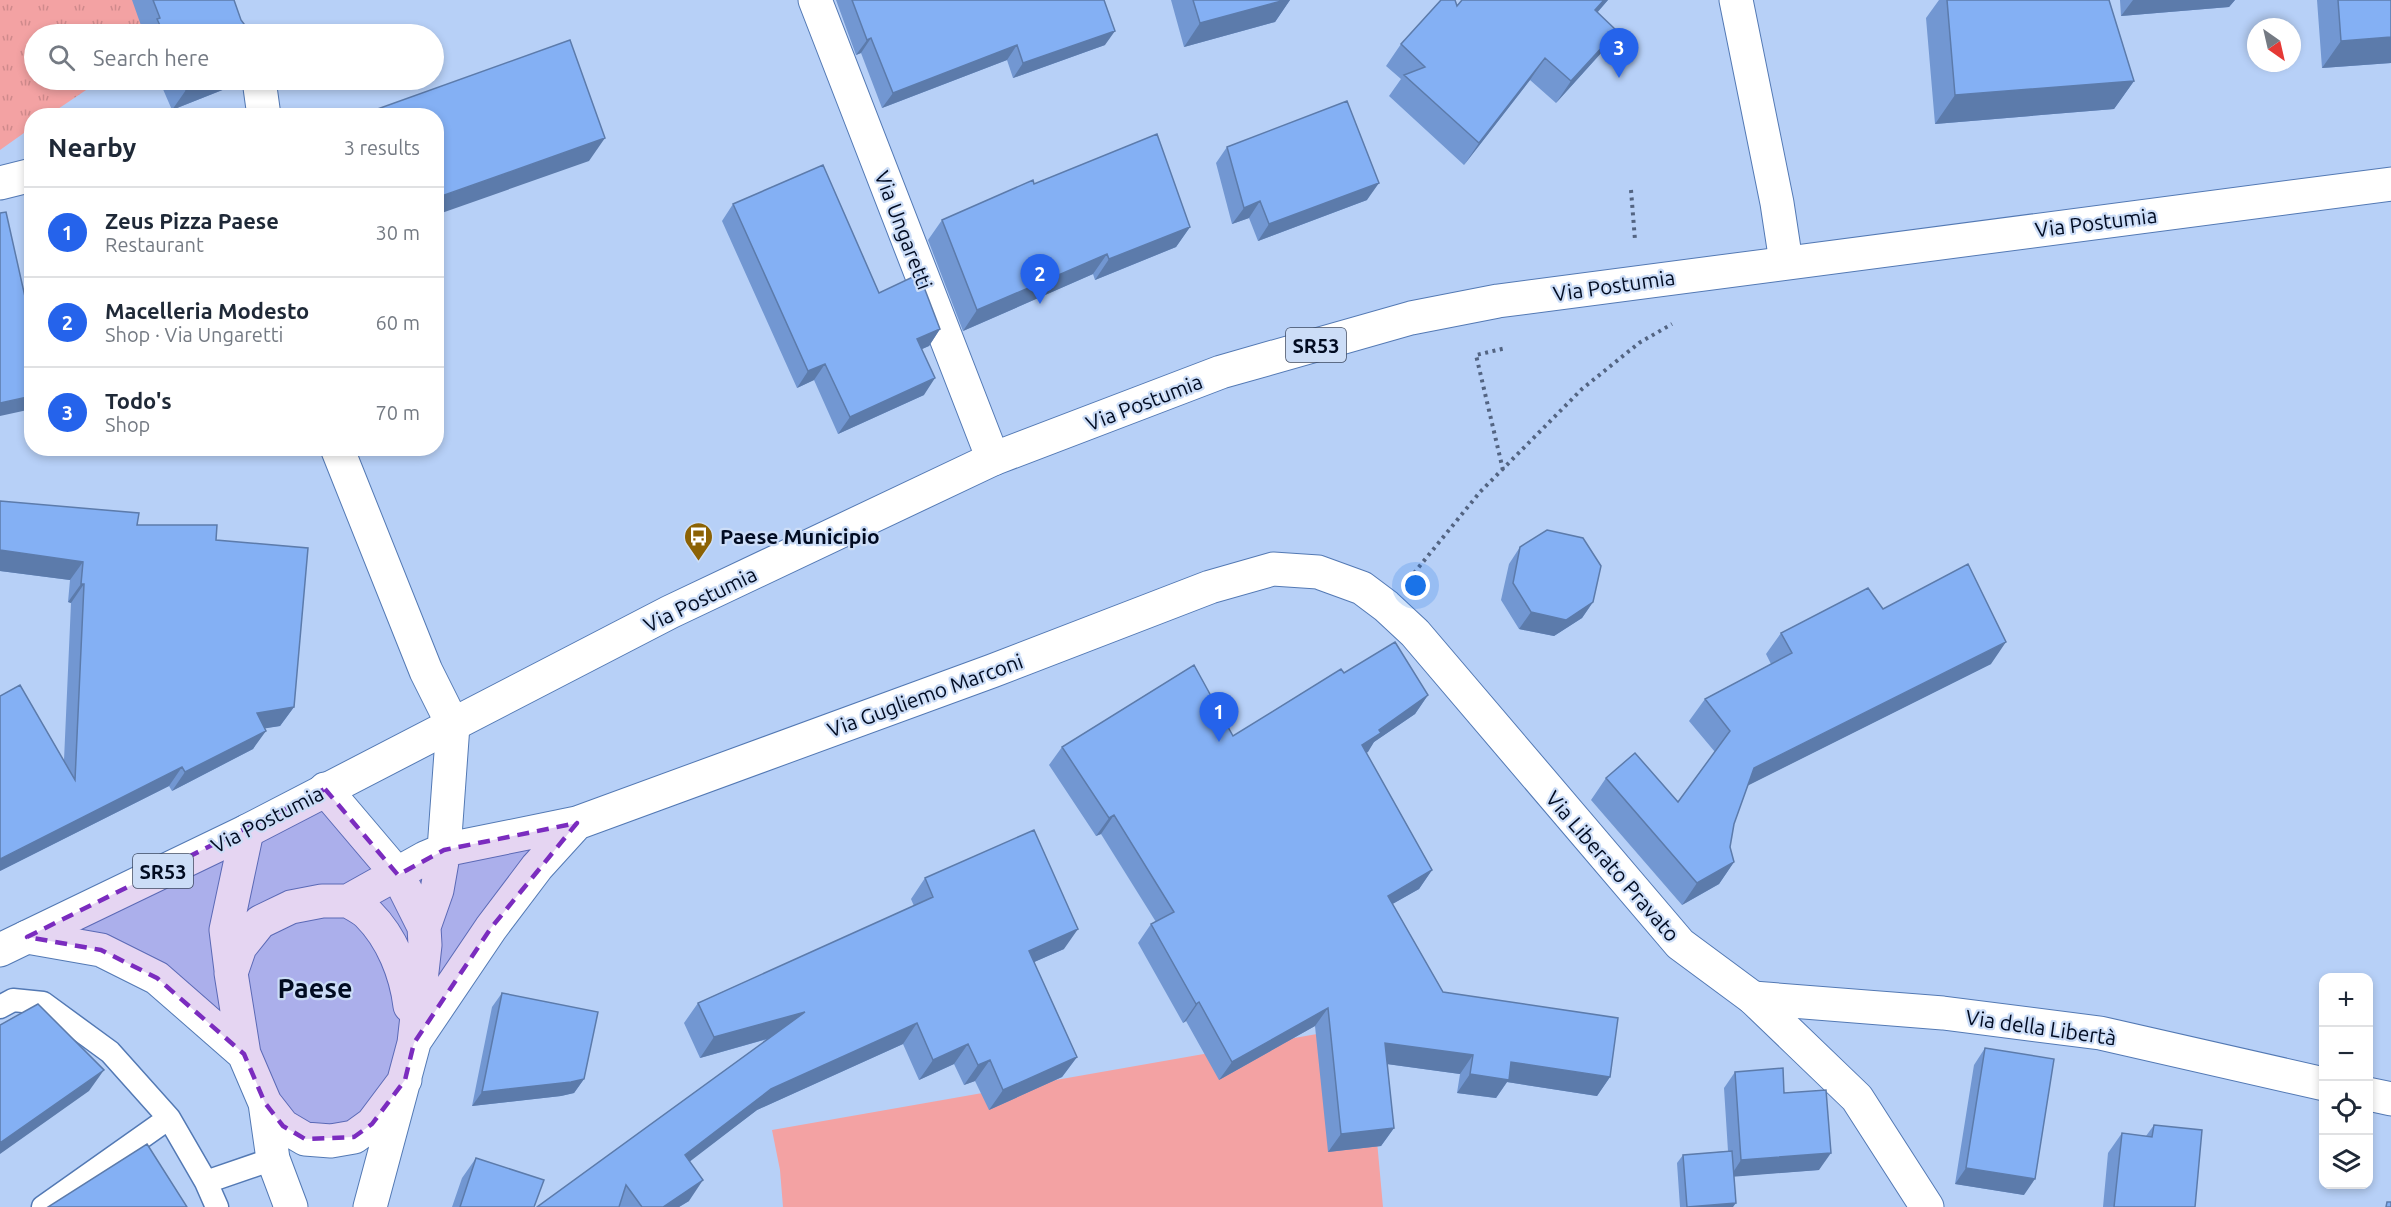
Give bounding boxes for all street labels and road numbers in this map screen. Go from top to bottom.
street label: Via Ungaretti [870,167,938,293]
street label: Via Postumia [2034,203,2158,241]
street label: Via Postumia [1552,265,1676,305]
road number: SR53 [1286,328,1346,362]
street label: Via Postumia [1082,369,1206,435]
street label: Via Postumia [640,561,760,637]
street label: Via Gugliemo Marconi [824,648,1026,742]
street label: Via Postumia [207,780,327,858]
street label: Via Liberato Pravato [1541,786,1685,946]
road number: SR53 [133,854,193,888]
street label: Via della Libertà [1964,1005,2118,1049]

